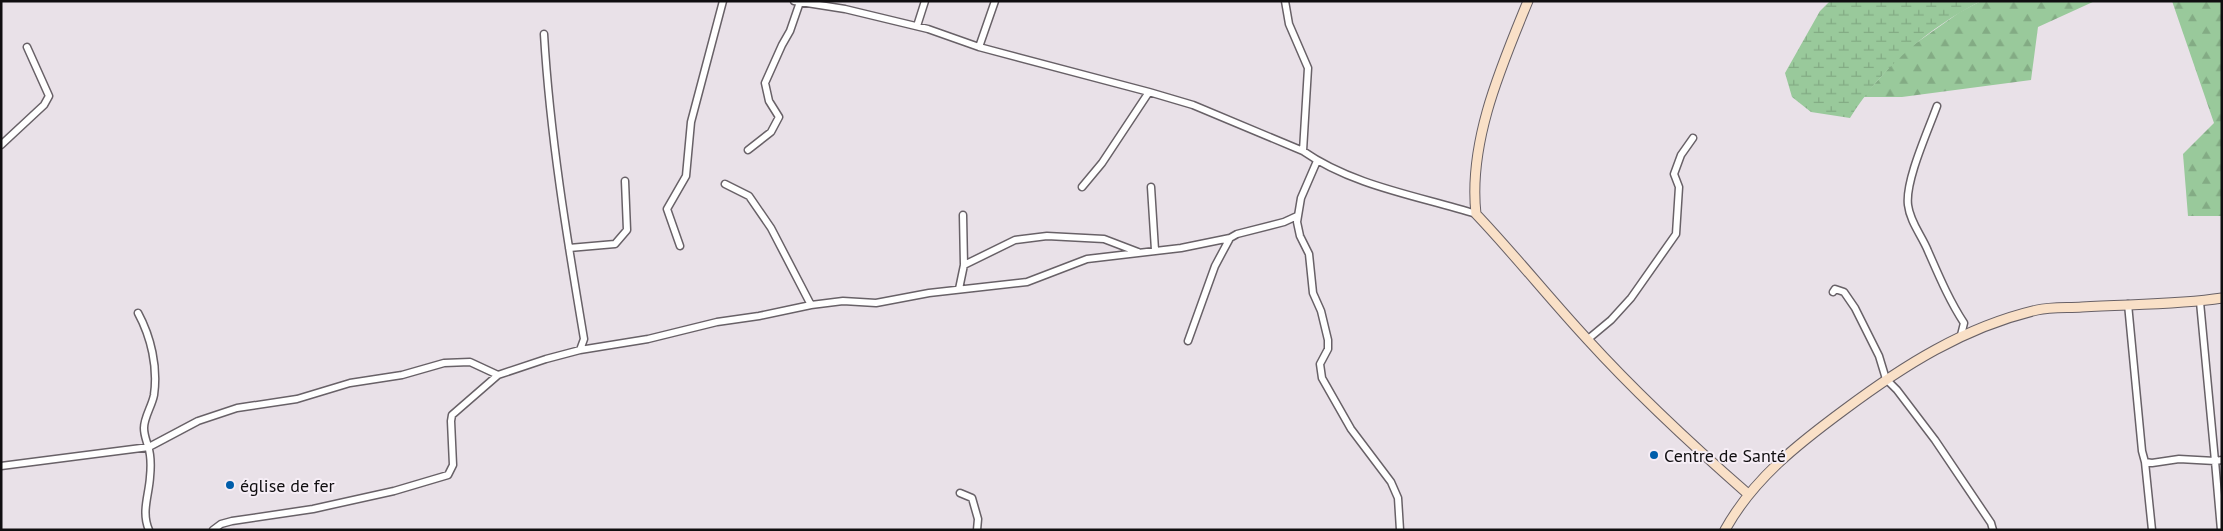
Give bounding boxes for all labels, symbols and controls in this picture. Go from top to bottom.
place label: Centre de Santé [1664,444,1786,467]
marker: Centre de Santé [1648,449,1660,461]
place label: église de fer [240,474,335,497]
marker: église de fer [224,479,236,491]

